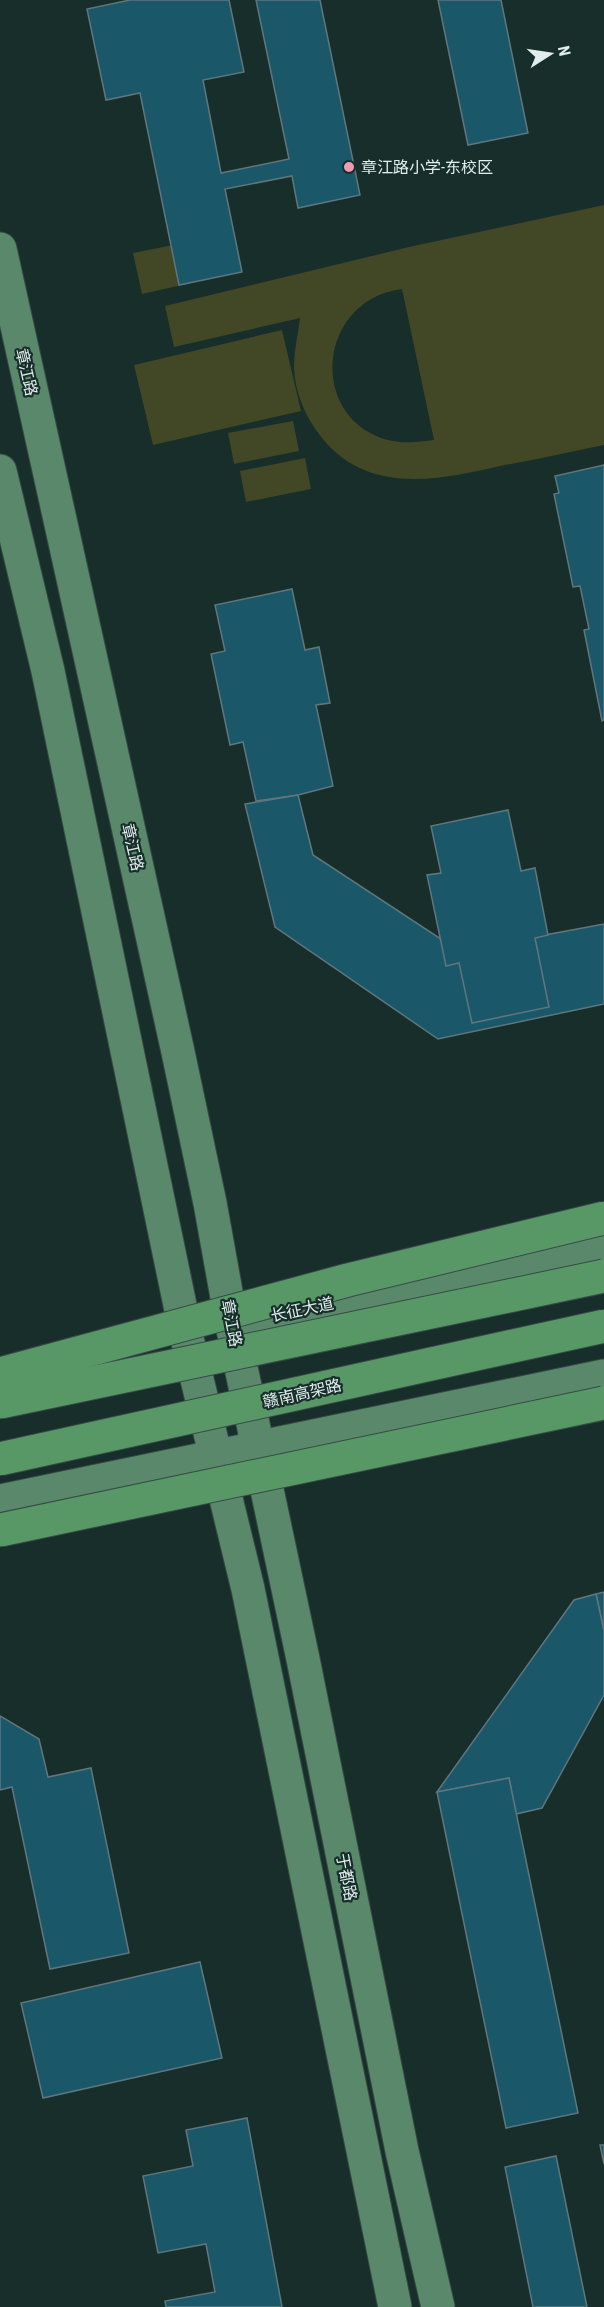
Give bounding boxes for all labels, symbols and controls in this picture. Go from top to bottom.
north arrow [520,24,580,84]
text: N [554,44,574,58]
place label: 章江路小学-东校区 [361,158,493,177]
marker: 章江路小学-东校区 [342,160,356,174]
street label: 章江路 [12,347,41,398]
street label: 章江路 [118,822,147,873]
street label: 长征大道 [269,1294,335,1325]
street label: 章江路 [218,1298,245,1348]
street label: 赣南高架路 [261,1375,343,1412]
street label: 于都路 [333,1852,360,1902]

